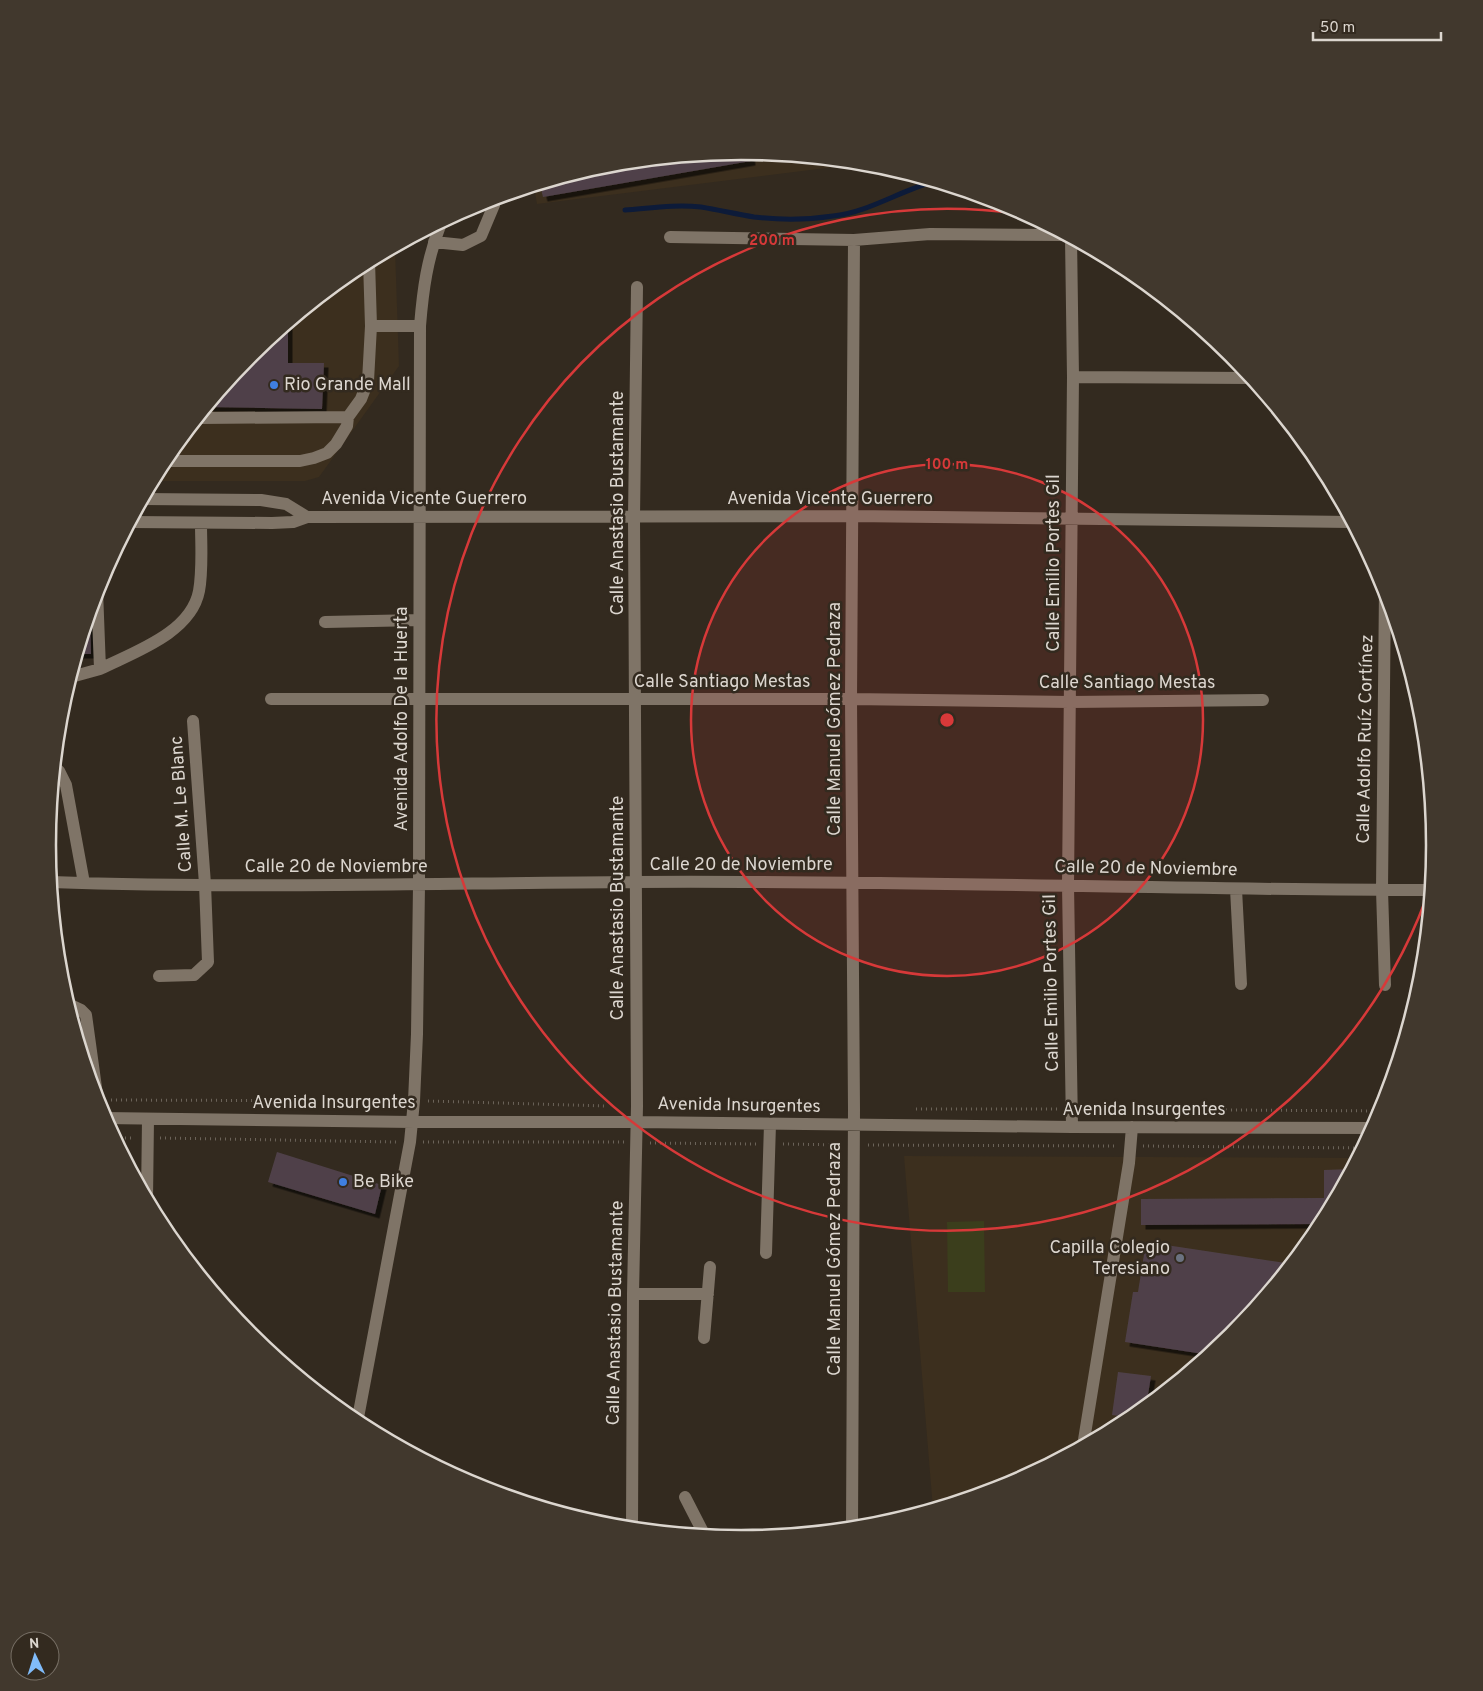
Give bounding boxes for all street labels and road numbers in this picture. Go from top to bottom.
street label: Calle Anastasio Bustamante [607,390,630,616]
street label: Calle Emilio Portes Gil [1043,474,1066,652]
street label: Avenida Vicente Guerrero [321,488,527,511]
street label: Avenida Vicente Guerrero [727,488,933,511]
street label: Calle Manuel Gómez Pedraza [824,602,847,836]
street label: Avenida Adolfo De la Huerta [391,606,414,832]
street label: Calle Adolfo Ruíz Cortínez [1353,634,1379,844]
street label: Calle Santiago Mestas [634,671,810,694]
street label: Calle Santiago Mestas [1039,672,1215,695]
street label: Calle M. Le Blanc [166,735,198,873]
street label: Calle Anastasio Bustamante [607,795,630,1021]
street label: Calle 20 de Noviembre [649,854,833,877]
street label: Calle 20 de Noviembre [244,856,428,879]
street label: Calle 20 de Noviembre [1054,856,1238,882]
street label: Calle Emilio Portes Gil [1039,894,1065,1072]
street label: Avenida Insurgentes [252,1092,416,1115]
street label: Avenida Insurgentes [657,1093,821,1119]
street label: Avenida Insurgentes [1062,1099,1226,1122]
street label: Calle Manuel Gómez Pedraza [824,1142,847,1376]
street label: Calle Anastasio Bustamante [603,1200,629,1426]

